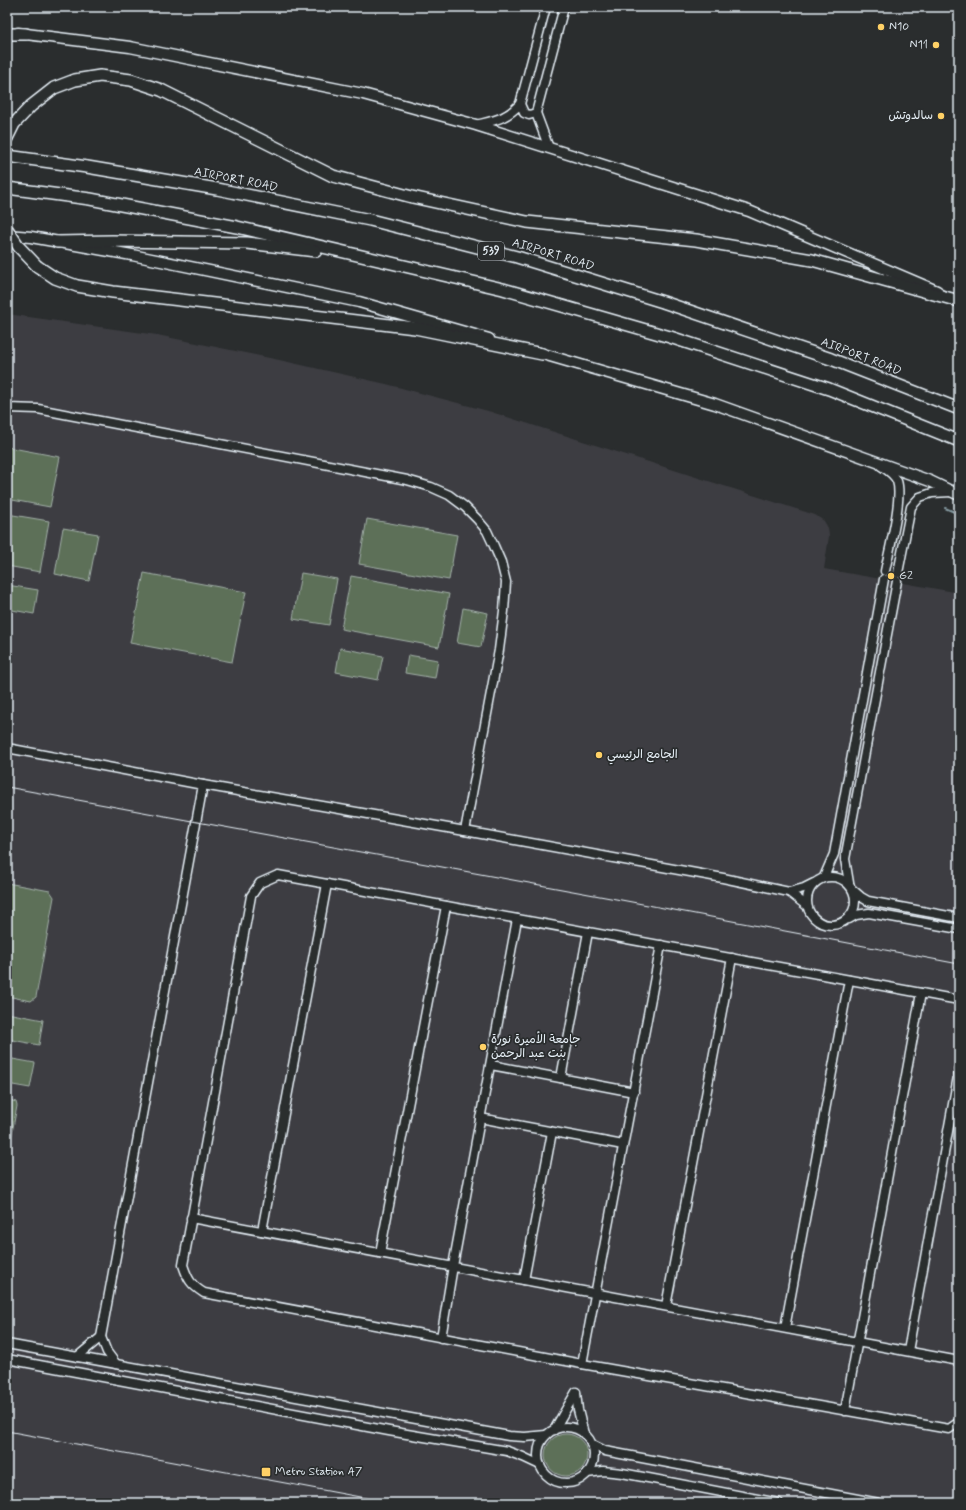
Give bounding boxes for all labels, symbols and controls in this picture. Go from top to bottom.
place label: N10 [889,19,909,35]
marker: N10 [876,22,886,32]
place label: N11 [909,37,928,53]
marker: N11 [931,40,941,50]
place label: سالدوتش [888,108,933,124]
marker: سالدوتش [936,111,946,121]
street label: AIRPORT ROAD [193,164,279,196]
street label: AIRPORT ROAD [510,235,596,275]
road number: 539 [478,242,504,260]
street label: AIRPORT ROAD [818,334,904,380]
place label: G2 [899,568,913,584]
marker: G2 [886,571,896,581]
place label: الجامع الرئيسي [607,747,678,765]
marker: الجامع الرئيسي [594,750,604,760]
place label: جامعة الأميرة نورة بنت عبد الرحمن [491,1031,580,1062]
marker: جامعة الأميرة نورة بنت عبد الرحمن [478,1042,488,1052]
place label: Metro Station A7 [275,1464,362,1480]
marker: Metro Station A7 [260,1466,272,1478]

